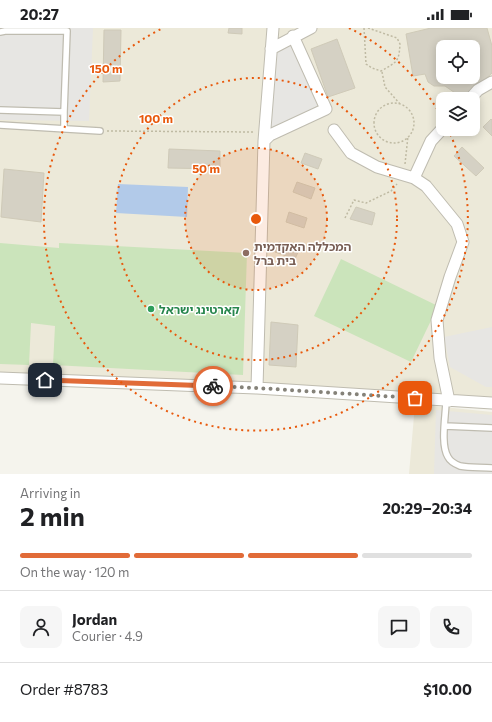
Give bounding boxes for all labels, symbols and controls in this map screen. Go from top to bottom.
text: 20:27 [20,5,59,23]
map controls [436,40,480,136]
button: locate [436,40,480,84]
text: 150 m [89,61,123,75]
button: layers [436,92,480,136]
text: 100 m [139,111,173,125]
text: 50 m [192,161,220,175]
centre of rings [249,212,263,226]
place label: המכללה האקדמית בית ברל [254,239,351,267]
marker: המכללה האקדמית בית ברל [241,248,251,258]
place label: קארטינג ישראל [159,302,240,316]
marker: קארטינג ישראל [146,304,156,314]
pin [28,363,62,397]
courier [193,366,233,406]
icon: home [34,369,56,391]
icon: bike [202,375,224,397]
pin [398,381,432,415]
icon: bag [404,387,426,409]
text: Arriving in [20,485,80,501]
text: 20:29–20:34 [382,499,472,517]
text: 2 min [20,500,85,531]
text: On the way · 120 m [20,564,129,580]
button: person [20,606,62,648]
button: chat [378,606,420,648]
button: phone [430,606,472,648]
text: Jordan [72,610,117,628]
text: Courier · 4.9 [72,628,143,644]
text: Order #8783 [20,680,108,698]
text: $10.00 [423,680,472,698]

